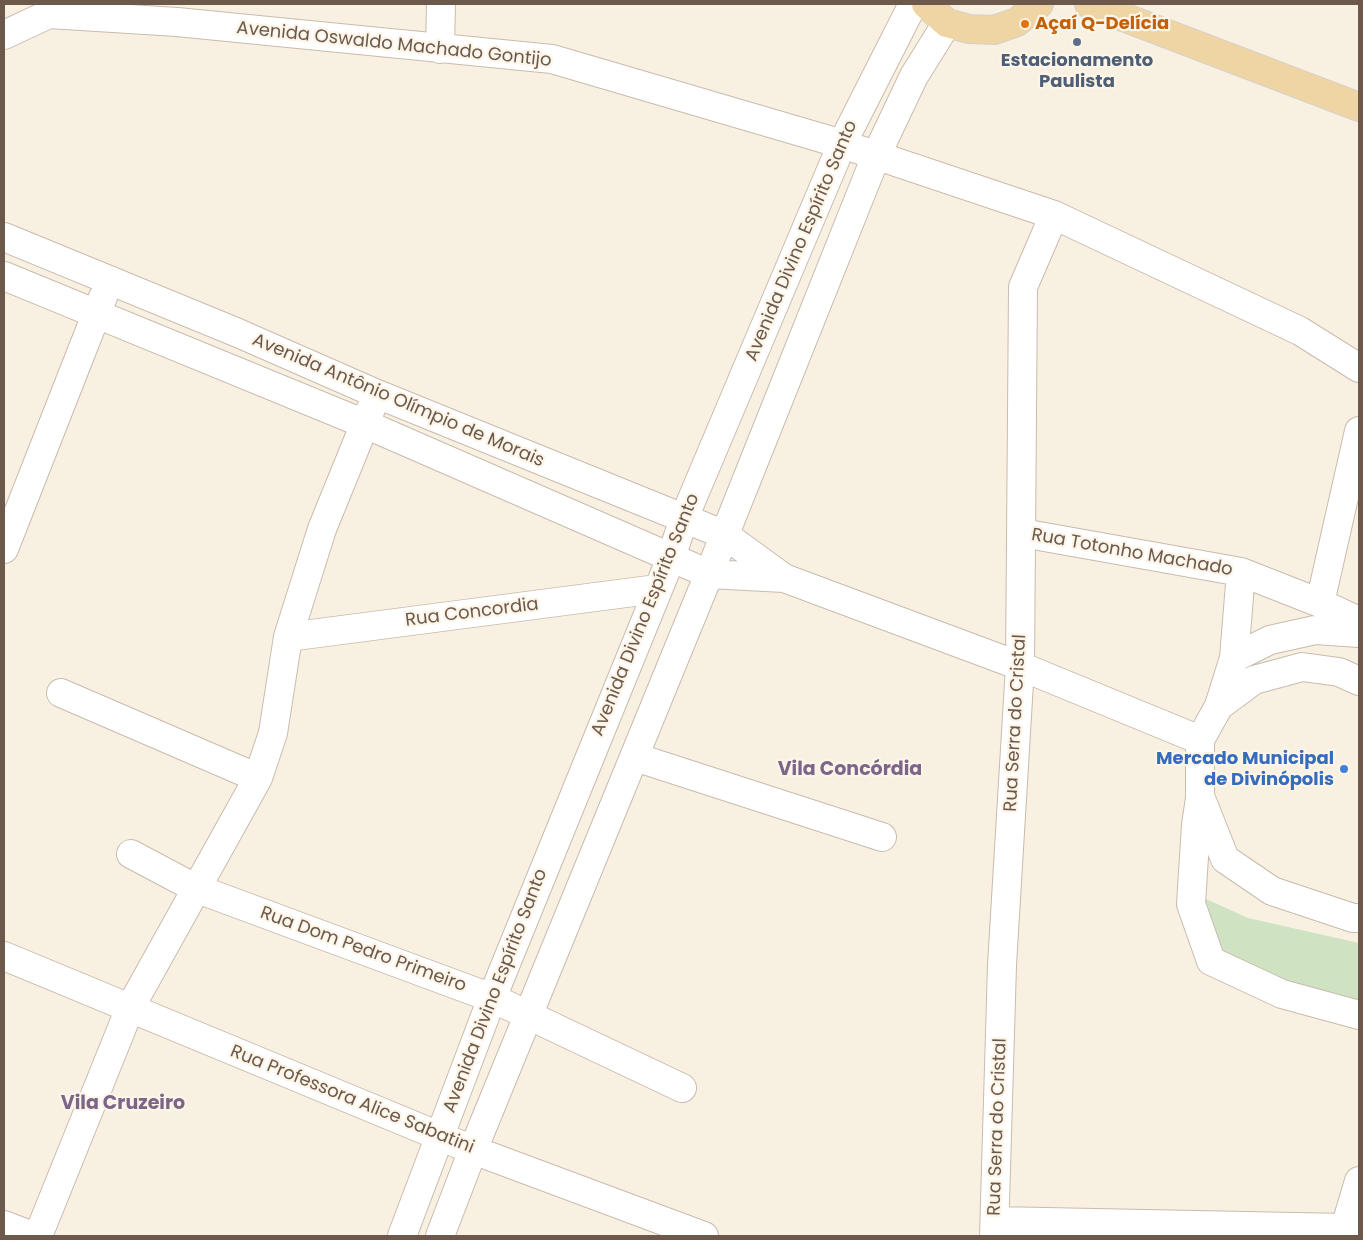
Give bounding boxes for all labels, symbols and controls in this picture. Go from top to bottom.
place label: Açaí Q-Delícia [1035,13,1169,35]
street label: Avenida Oswaldo Machado Gontijo [235,18,553,72]
marker: Açaí Q-Delícia [1019,18,1031,30]
marker: Estacionamento Paulista [1071,36,1083,48]
place label: Estacionamento Paulista [1001,50,1153,92]
street label: Avenida Divino Espírito Santo [741,117,863,365]
street label: Avenida Antônio Olímpio de Morais [249,330,547,472]
street label: Avenida Divino Espírito Santo [587,491,705,739]
street label: Rua Totonho Machado [1030,525,1234,581]
street label: Rua Concordia [404,594,540,632]
street label: Rua Serra do Cristal [1001,634,1031,812]
place label: Mercado Municipal de Divinópolis [1156,748,1334,791]
district label: Vila Concórdia [778,759,922,781]
marker: Mercado Municipal de Divinópolis [1338,763,1350,775]
street label: Avenida Divino Espírito Santo [439,866,553,1116]
street label: Rua Dom Pedro Primeiro [257,903,469,997]
street label: Rua Serra do Cristal [984,1038,1012,1216]
street label: Rua Professora Alice Sabatini [227,1041,477,1159]
district label: Vila Cruzeiro [61,1093,185,1115]

